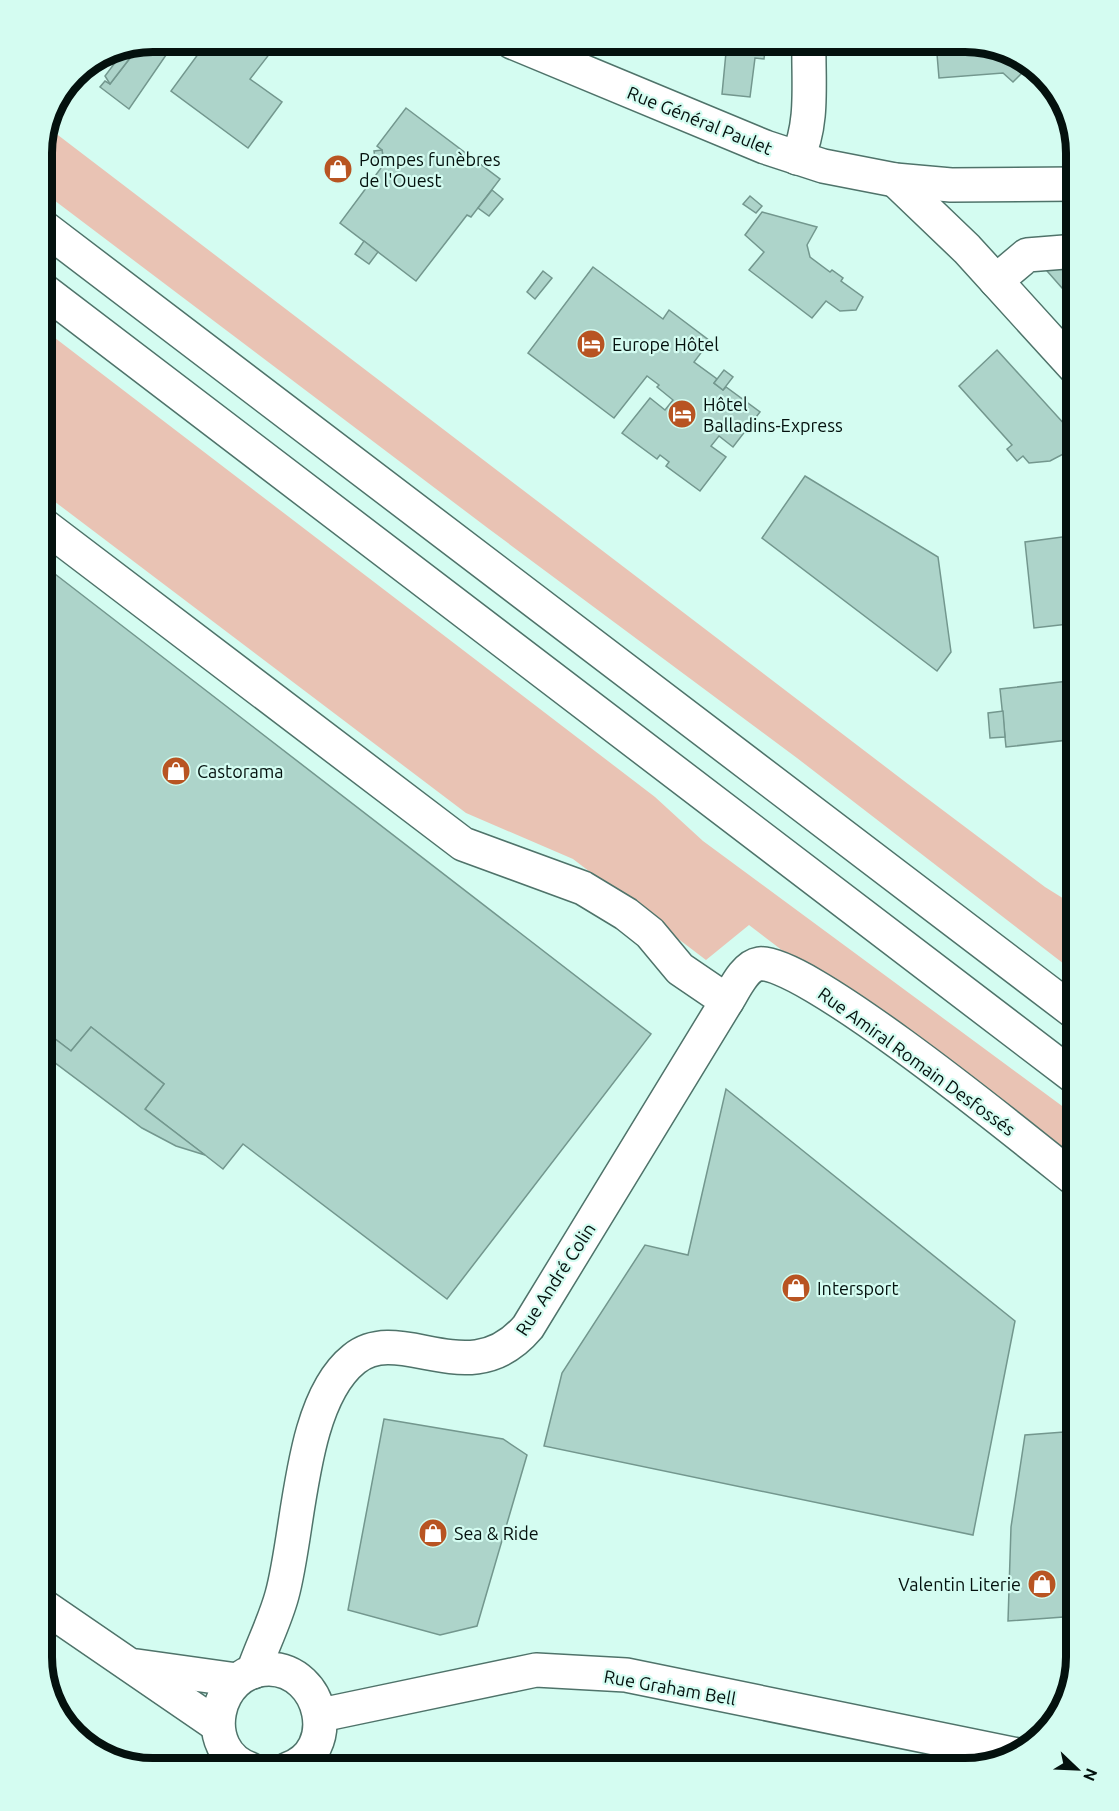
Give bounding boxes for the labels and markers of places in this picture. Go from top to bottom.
place label: Pompes funèbres de l'Ouest [359,149,501,190]
shop icon: Pompes funèbres de l'Ouest [322,153,354,185]
hotel icon: Europe Hôtel [575,328,607,360]
place label: Europe Hôtel [612,334,719,354]
place label: Hôtel Balladins-Express [703,394,843,435]
hotel icon: Hôtel Balladins-Express [666,398,698,430]
shop icon: Castorama [160,755,192,787]
place label: Castorama [197,761,284,781]
shop icon: Intersport [780,1272,812,1304]
place label: Intersport [817,1278,898,1298]
shop icon: Sea & Ride [417,1517,449,1549]
place label: Sea & Ride [454,1523,539,1543]
shop icon: Valentin Literie [1026,1568,1058,1600]
place label: Valentin Literie [898,1574,1021,1594]

